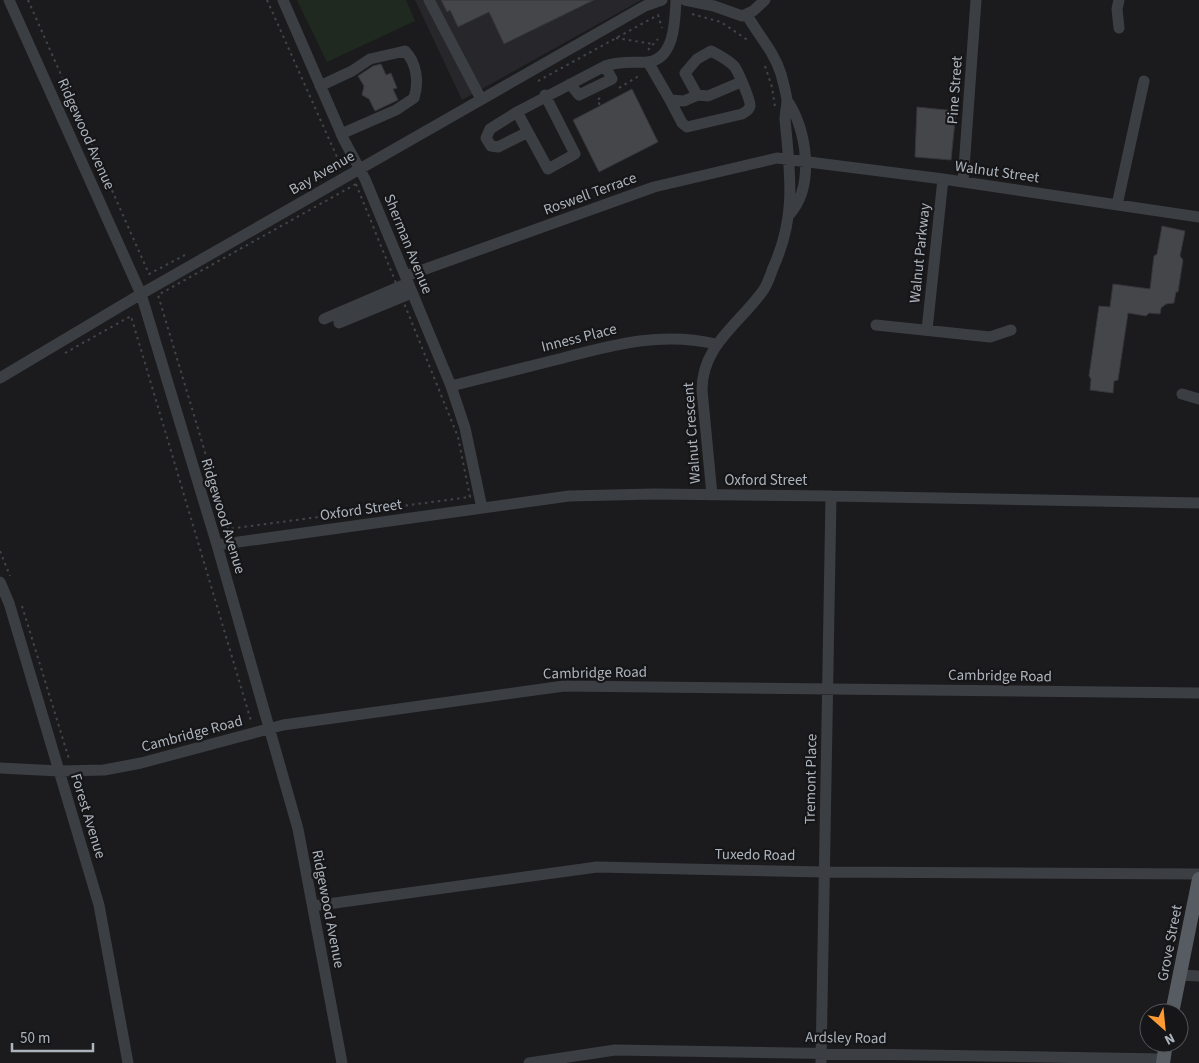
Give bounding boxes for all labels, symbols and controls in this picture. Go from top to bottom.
street label: Pine Street [942,55,968,125]
street label: Ridgewood Avenue [52,75,120,193]
street label: Bay Avenue [285,146,359,200]
street label: Walnut Street [953,156,1041,188]
street label: Roswell Terrace [541,167,639,221]
street label: Sherman Avenue [378,191,438,297]
street label: Walnut Parkway [904,202,936,304]
street label: Inness Place [539,318,619,358]
street label: Walnut Crescent [678,381,706,485]
street label: Ridgewood Avenue [195,456,251,576]
street label: Oxford Street [725,470,807,491]
street label: Oxford Street [319,494,403,526]
street label: Cambridge Road [543,662,647,684]
street label: Cambridge Road [948,665,1052,687]
street label: Cambridge Road [139,710,245,758]
street label: Tremont Place [800,734,822,824]
street label: Forest Avenue [65,771,111,861]
street label: Tuxedo Road [714,844,796,866]
street label: Ridgewood Avenue [306,848,350,970]
street label: Grove Street [1152,903,1188,983]
north arrow [1139,1003,1189,1053]
scale bar [12,1020,94,1052]
street label: Ardsley Road [805,1027,887,1049]
text: 50 m [20,1028,50,1049]
text: N [1161,1028,1178,1050]

